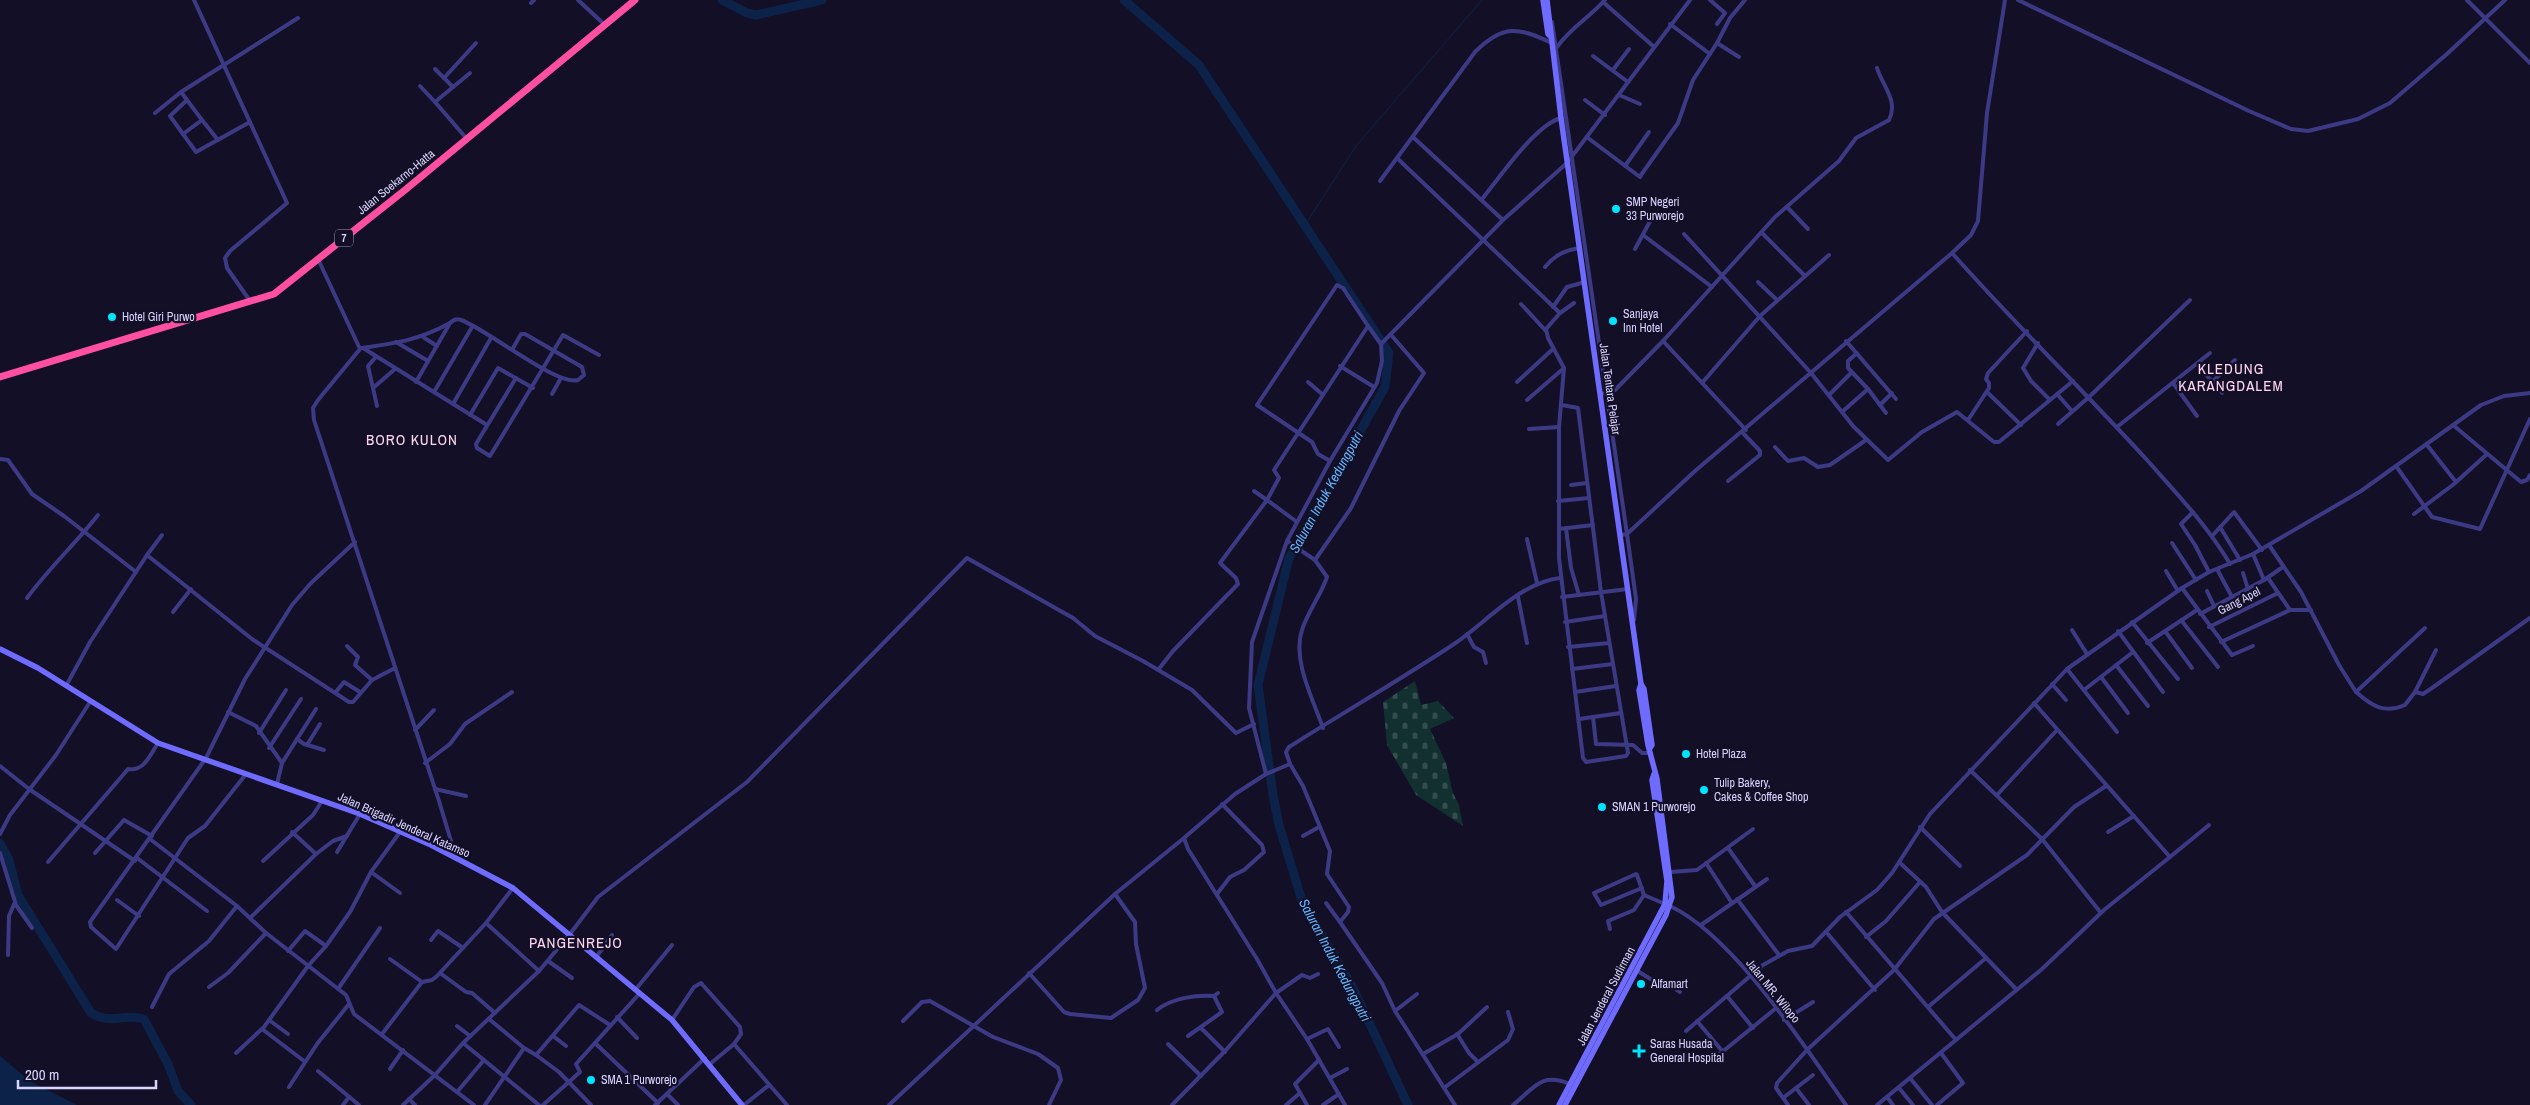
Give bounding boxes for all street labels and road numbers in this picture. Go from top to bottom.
street label: Jalan Soekarno-Hatta [354,146,438,218]
road number: 7 [335,230,353,247]
street label: Jalan Tentara Pelajar [1596,342,1624,437]
street label: Gang Apel [2215,583,2263,619]
street label: Jalan Brigadir Jenderal Katamso [335,789,473,861]
street label: Jalan Jenderal Sudirman [1573,944,1639,1048]
street label: Jalan MR. Wilopo [1742,956,1804,1026]

